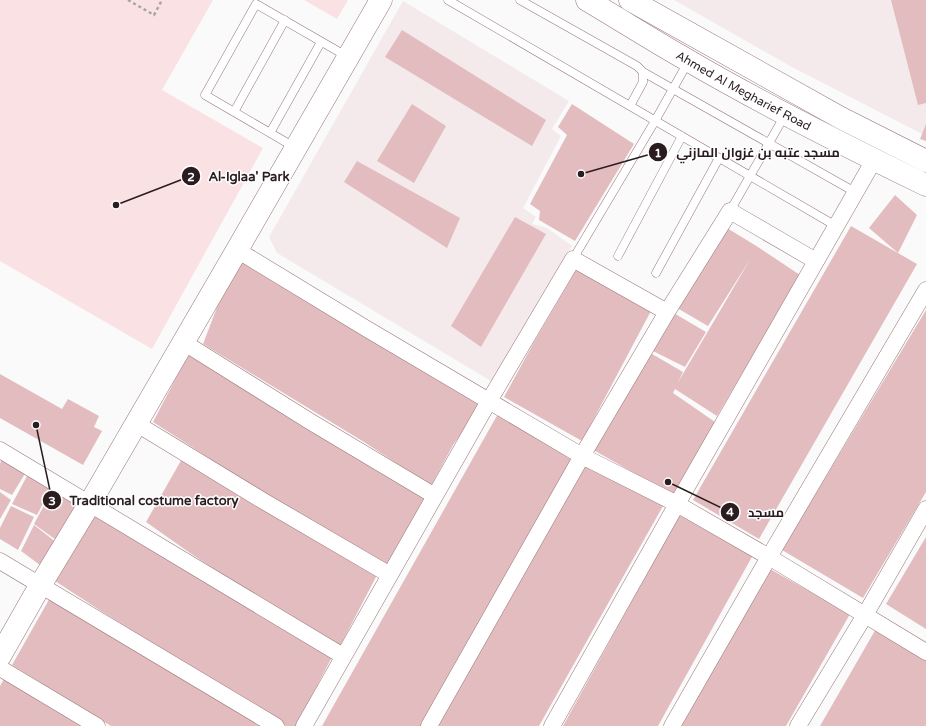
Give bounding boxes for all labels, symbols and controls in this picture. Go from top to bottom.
street label: Ahmed Al Megharief Road [674,48,813,133]
callout: مسجد عتبه بن غزوان المازني [648,140,848,165]
text: مسجد عتبه بن غزوان المازني [676,145,840,164]
text: 1 [654,146,662,160]
callout: Al-Iglaa' Park [181,164,298,189]
text: Al-Iglaa' Park [209,169,290,185]
text: 2 [187,170,195,184]
callout: Traditional costume factory [42,488,247,513]
text: Traditional costume factory [68,493,239,509]
text: 3 [48,494,56,508]
callout: مسجد [720,500,792,525]
text: 4 [726,505,734,519]
text: مسجد [748,505,784,521]

